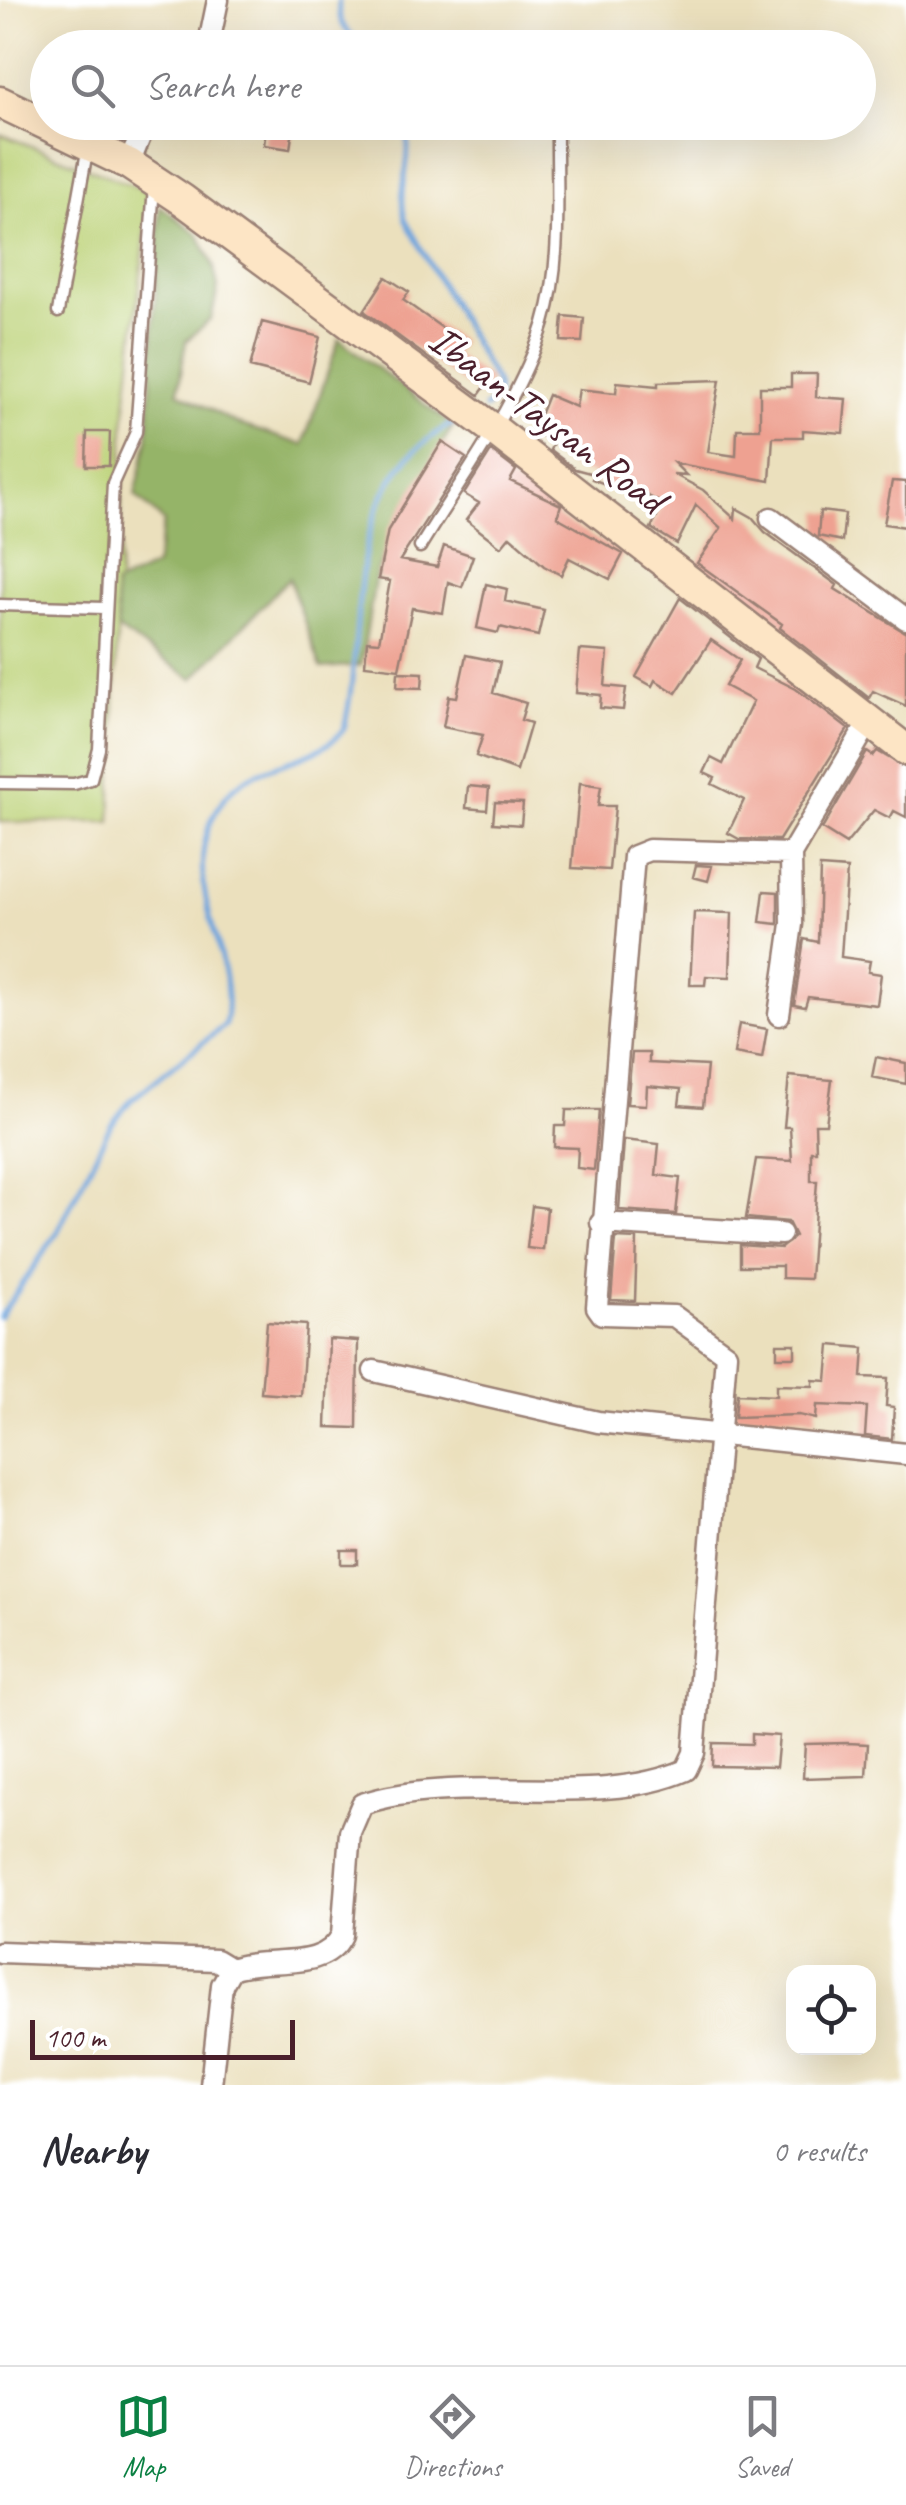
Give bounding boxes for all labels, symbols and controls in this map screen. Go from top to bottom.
search box [30,30,876,140]
icon: search [65,58,120,113]
text: Search here [145,62,300,109]
street label: Ibaan-Taysan Road [418,313,681,529]
map controls [786,1965,876,2055]
button: locate [786,1965,876,2055]
scale bar [30,2015,295,2060]
text: 100 m [45,2020,105,2055]
text: Nearby [40,2124,146,2177]
text: 0 results [772,2130,866,2171]
tab: Map [116,2389,171,2484]
tab: Directions [404,2389,502,2484]
tab: Saved [735,2389,790,2484]

